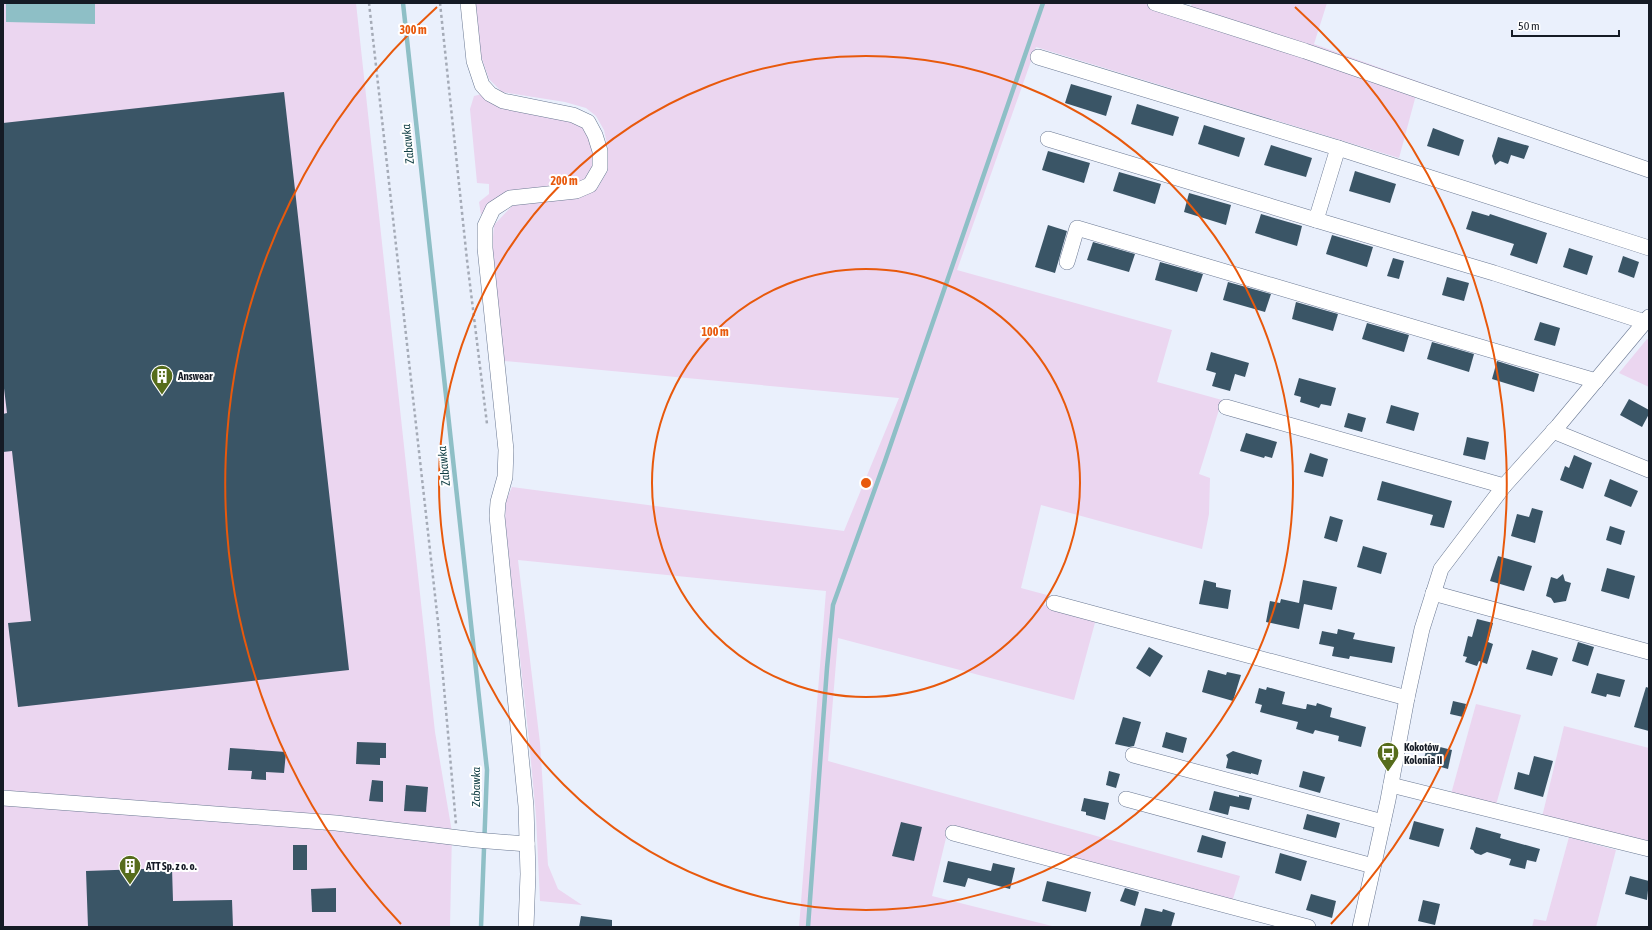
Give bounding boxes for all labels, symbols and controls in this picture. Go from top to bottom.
scale bar [1512,12,1619,38]
text: 50 m [1518,19,1540,33]
text: 300 m [399,23,427,37]
water label: Zabawka [399,123,417,165]
text: 200 m [550,174,578,188]
text: 100 m [701,325,729,339]
building icon: Answear [149,363,175,396]
place label: Answear [177,370,213,382]
water label: Zabawka [435,445,453,487]
centre of rings [859,476,873,490]
bus stop icon: Kokotów Kolonia II [1375,740,1401,773]
place label: Kokotów Kolonia II [1404,741,1443,766]
water label: Zabawka [469,767,483,807]
building icon: ATT Sp. z o. o. [117,853,143,886]
place label: ATT Sp. z o. o. [145,860,197,872]

